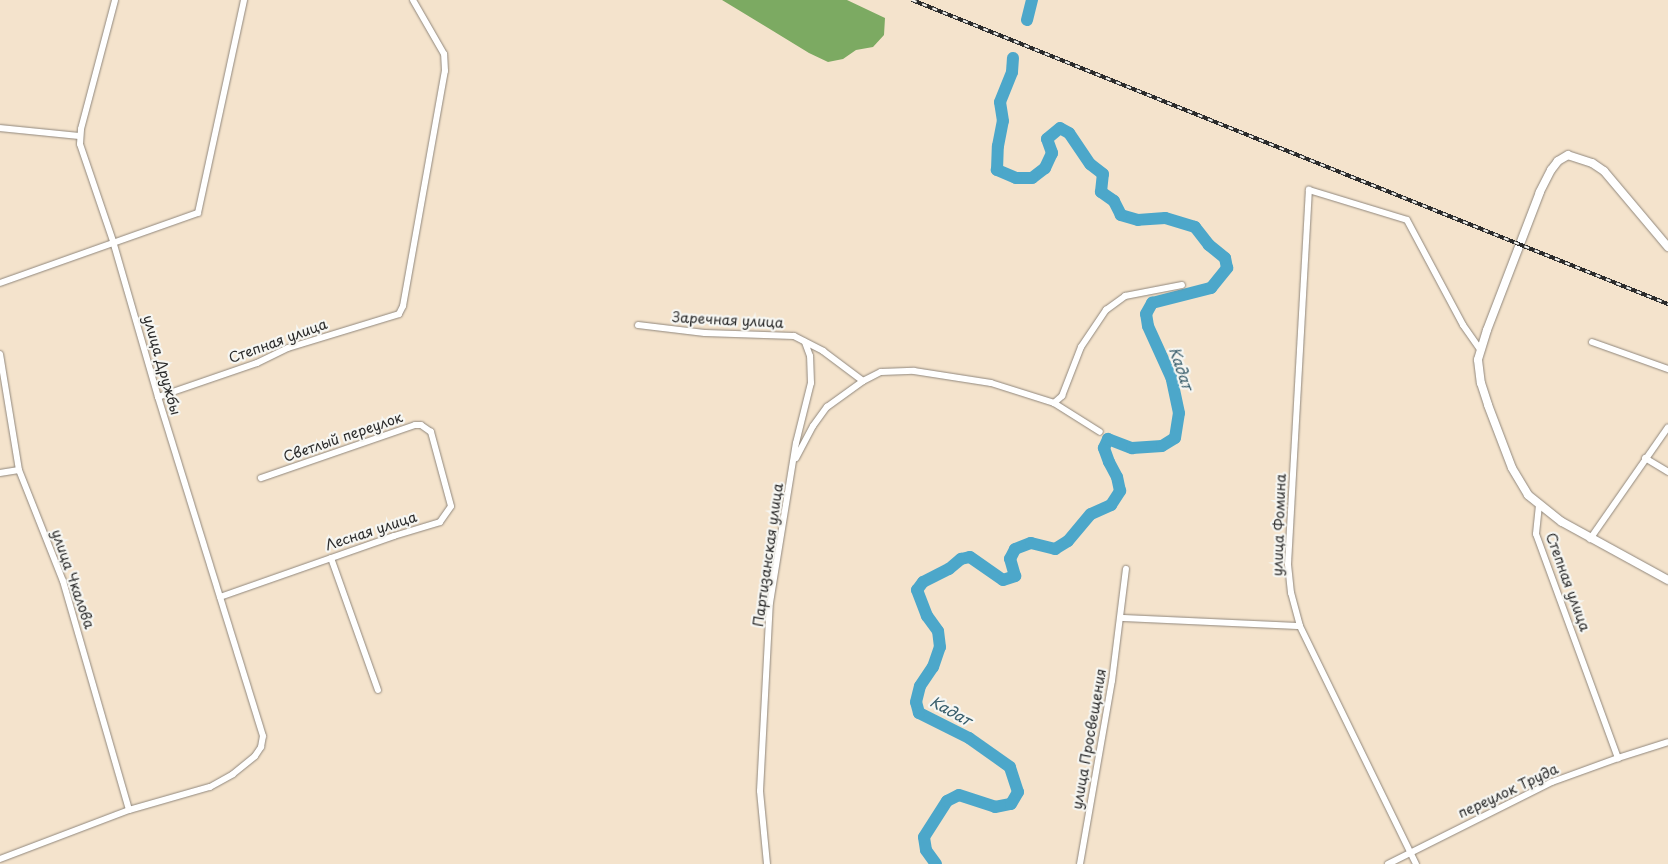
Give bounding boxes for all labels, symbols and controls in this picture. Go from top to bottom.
street label: Заречная улица [671,309,785,331]
street label: улица Дружбы [140,313,184,417]
street label: Степная улица [226,315,330,367]
water label: Кадат [1166,344,1198,392]
street label: Светлый переулок [281,409,405,465]
street label: улица Фомина [1269,473,1289,577]
street label: Партизанская улица [750,482,786,628]
street label: Лесная улица [323,508,419,554]
street label: улица Чкалова [48,527,98,631]
street label: Степная улица [1542,530,1594,634]
street label: улица Просвещения [1068,667,1110,811]
water label: Кадат [927,691,975,729]
street label: переулок Труда [1455,760,1561,822]

